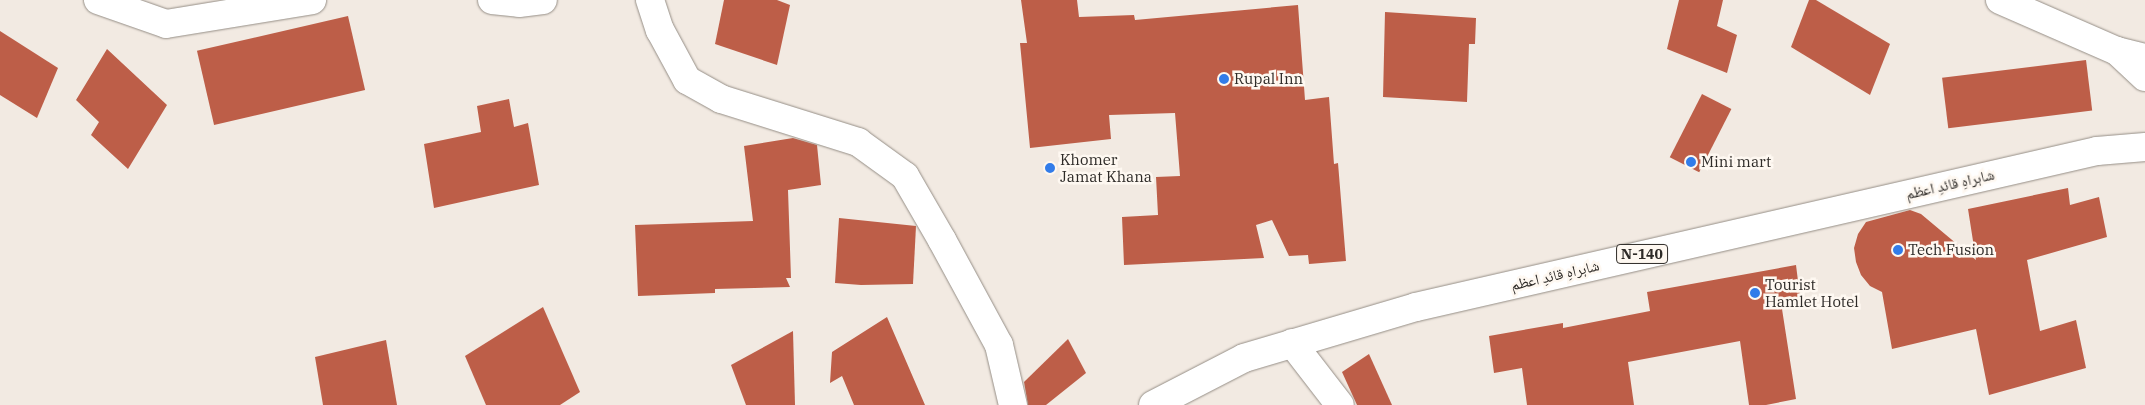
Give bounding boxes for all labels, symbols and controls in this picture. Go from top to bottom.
place label: Rupal Inn [1234,70,1303,88]
marker: Rupal Inn [1218,73,1230,85]
place label: Khomer Jamat Khana [1060,150,1152,185]
place label: Mini mart [1701,153,1771,171]
marker: Mini mart [1685,156,1697,168]
marker: Khomer Jamat Khana [1044,162,1056,174]
street label: شاہراہِ قائدِ اعظم [1904,165,1996,203]
place label: Tech Fusion [1908,241,1994,259]
road number: N-140 [1616,242,1668,266]
marker: Tech Fusion [1892,244,1904,256]
street label: شاہراہِ قائدِ اعظم [1509,256,1601,294]
place label: Tourist Hamlet Hotel [1765,275,1859,310]
marker: Tourist Hamlet Hotel [1749,287,1761,299]

